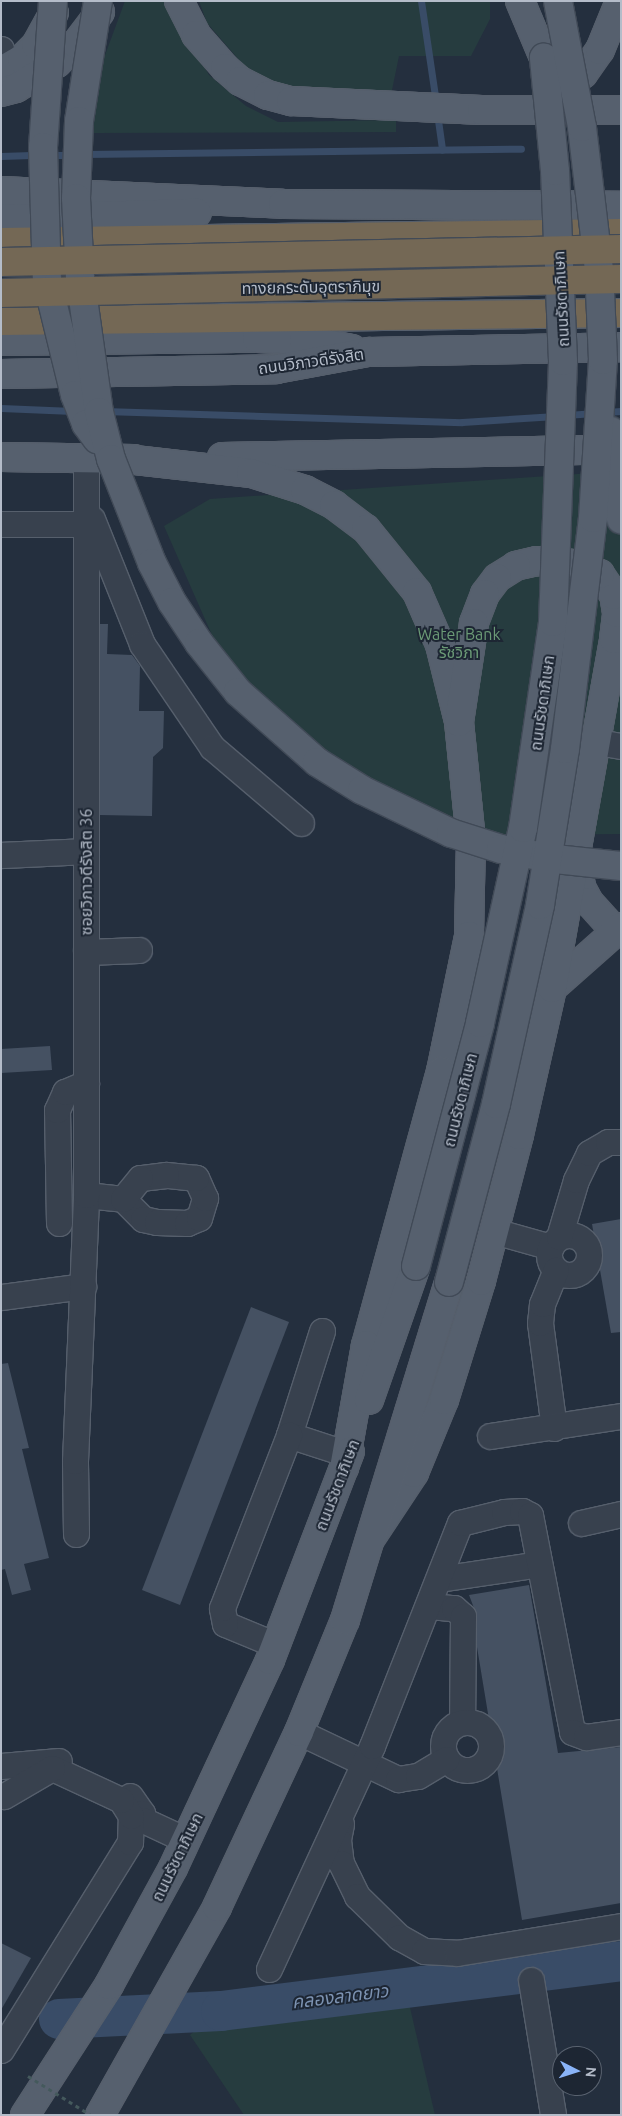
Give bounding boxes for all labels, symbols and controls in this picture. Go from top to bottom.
street label: ถนนรัชดาภิเษก [549,250,573,348]
street label: ทางยกระดับอุตราภิมุข [242,276,380,298]
street label: ถนนวิภาวดีรังสิต [257,344,365,378]
park label: Water Bank รัชวิภา [417,624,501,662]
street label: ถนนรัชดาภิเษก [526,654,558,752]
street label: ซอยวิภาวดีรังสิต 36 [76,809,96,935]
street label: ถนนรัชดาภิเษก [439,1051,481,1149]
street label: ถนนรัชดาภิเษก [311,1437,363,1533]
street label: ถนนรัชดาภิเษก [147,1810,207,1904]
water label: คลองลาดยาว [291,1979,389,2013]
north arrow [552,2046,602,2096]
text: N [583,2066,599,2078]

